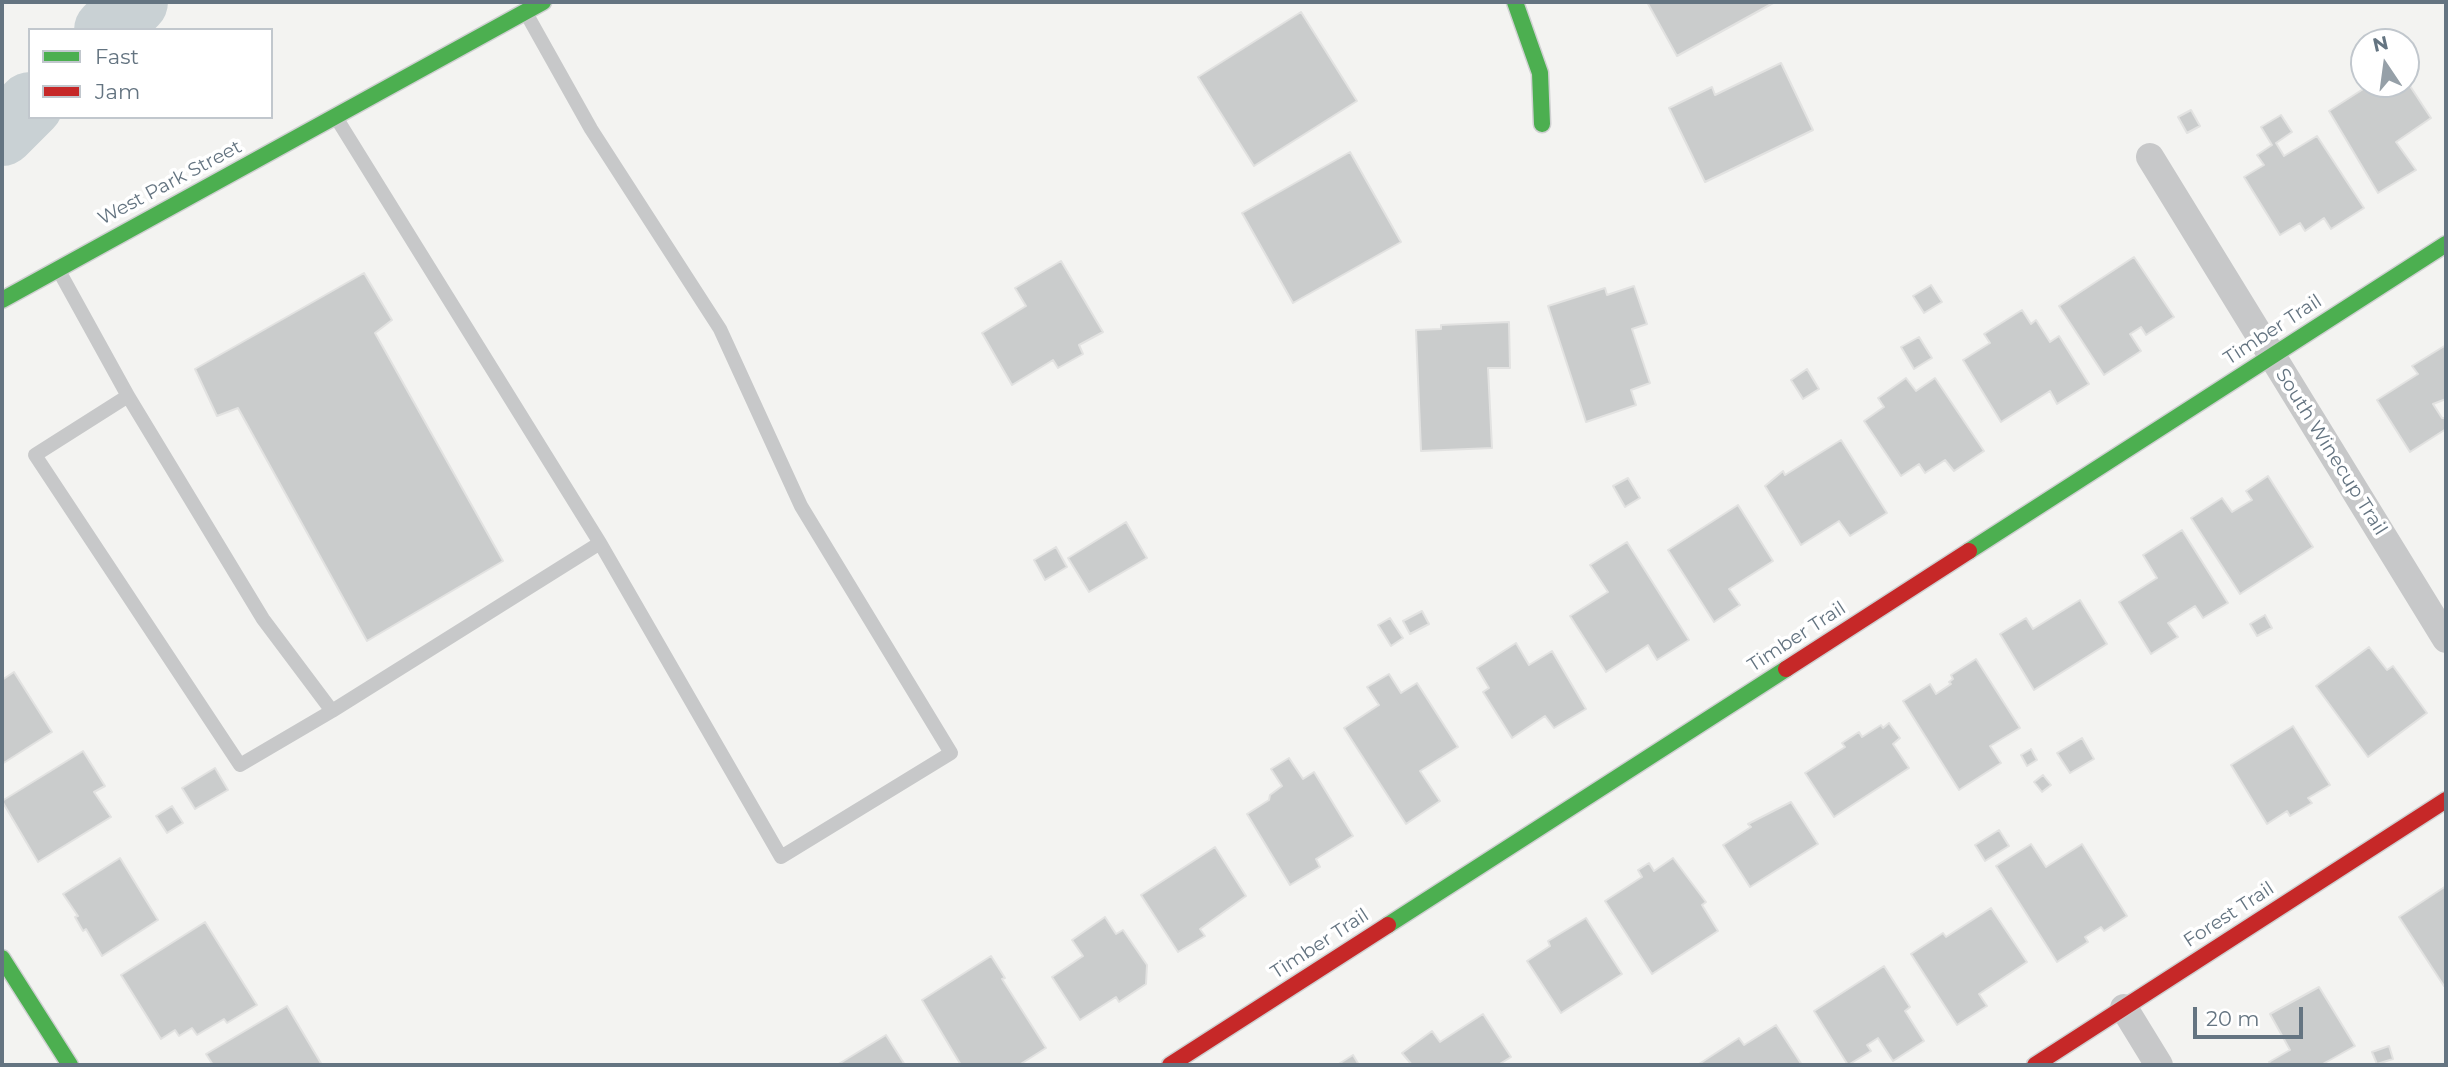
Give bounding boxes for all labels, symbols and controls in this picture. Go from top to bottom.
legend [28,28,273,119]
north arrow [2350,28,2420,98]
text: N [2371,31,2391,57]
text: Fast [95,44,139,69]
text: Jam [95,79,140,104]
street label: West Park Street [94,136,246,230]
street label: Timber Trail [2220,290,2326,370]
street label: South Winecup Trail [2270,364,2392,540]
street label: Timber Trail [1744,597,1850,677]
street label: Forest Trail [2179,877,2279,953]
street label: Timber Trail [1267,904,1373,984]
scale bar [2196,993,2306,1038]
text: 20 m [2206,1006,2260,1031]

